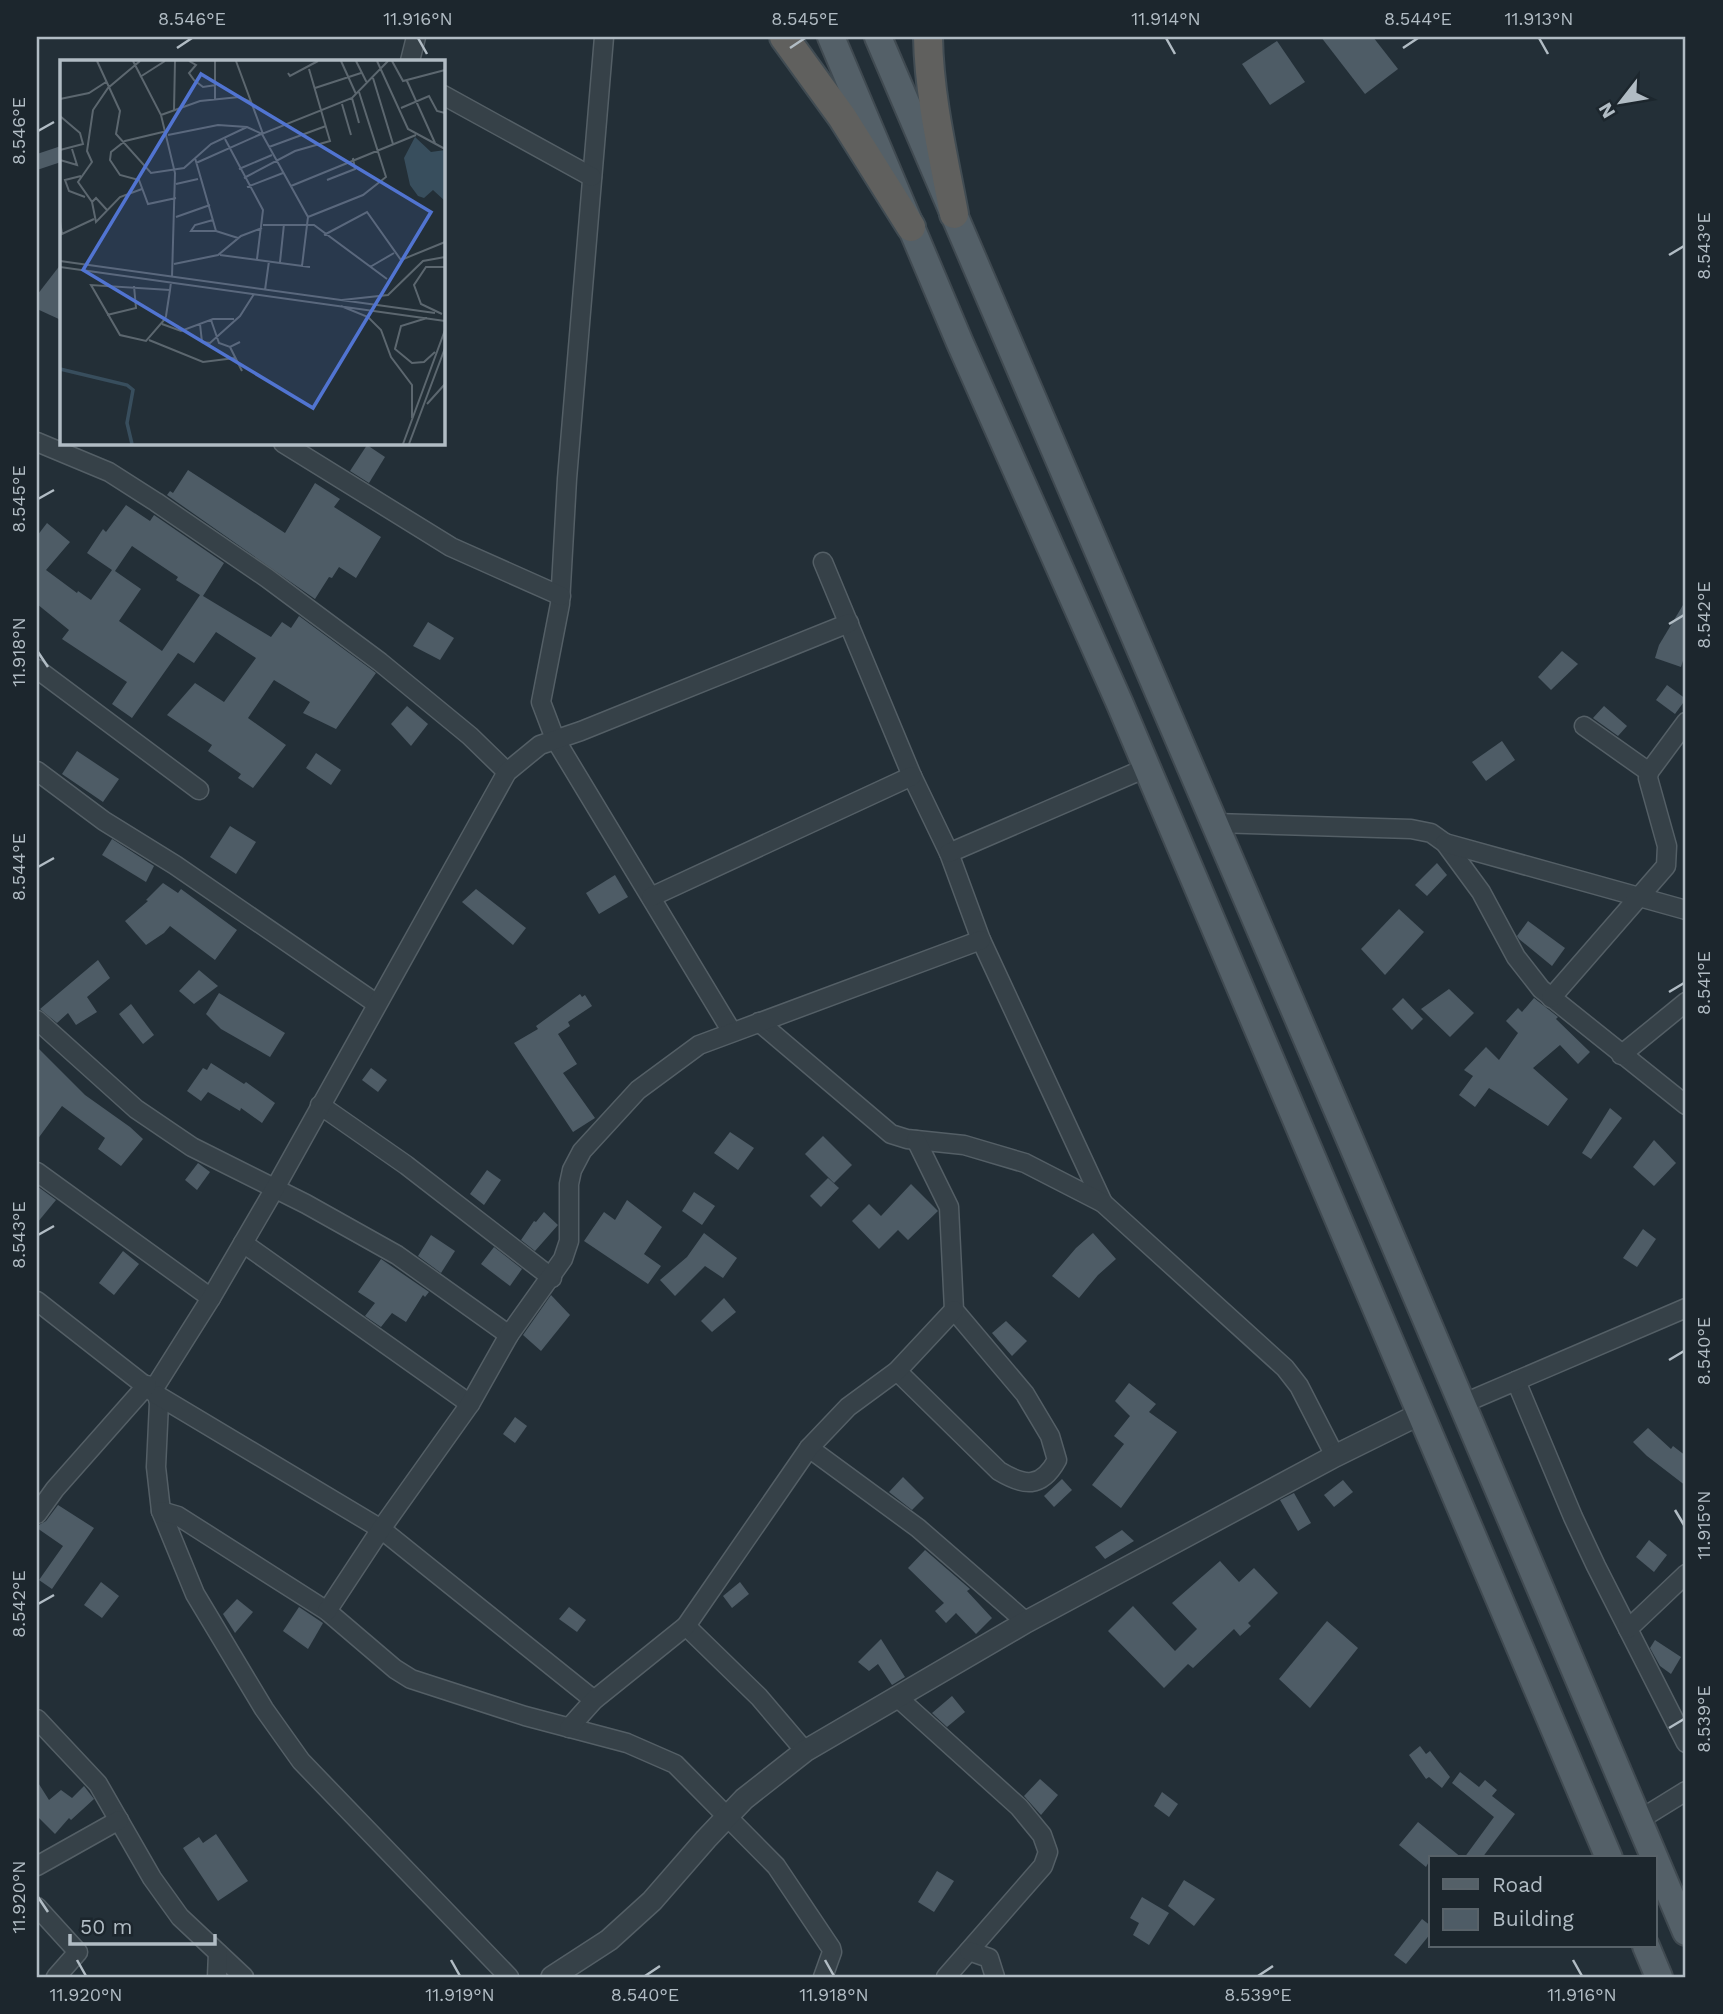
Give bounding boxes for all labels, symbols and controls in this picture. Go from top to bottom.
text: 8.546°E [158,8,226,29]
text: 11.916°N [383,8,453,29]
text: 8.545°E [771,8,839,29]
text: 11.914°N [1131,8,1201,29]
text: 8.544°E [1384,8,1452,29]
text: 11.913°N [1505,8,1573,29]
inset map [60,60,444,444]
north arrow [1586,66,1656,136]
text: 8.546°E [8,97,29,165]
text: N [1593,99,1620,122]
text: 8.543°E [1693,212,1714,280]
text: 8.545°E [8,465,29,533]
text: 8.542°E [1693,581,1714,649]
text: 11.918°N [8,617,29,687]
text: 8.544°E [8,833,29,901]
text: 8.541°E [1693,951,1714,1015]
text: 8.543°E [8,1201,29,1269]
text: 8.540°E [1693,1317,1714,1385]
text: 11.915°N [1693,1491,1714,1559]
text: 8.542°E [8,1570,29,1638]
text: 8.539°E [1693,1685,1714,1753]
legend [1429,1856,1656,1948]
text: 11.920°N [8,1860,29,1934]
text: Road [1492,1872,1543,1897]
scale bar [70,1902,215,1946]
text: Building [1492,1906,1574,1931]
text: 50 m [80,1914,132,1939]
text: 11.920°N [49,1984,123,2005]
text: 11.919°N [425,1984,495,2005]
text: 8.540°E [611,1984,679,2005]
text: 11.918°N [799,1984,869,2005]
text: 8.539°E [1224,1984,1292,2005]
text: 11.916°N [1547,1984,1617,2005]

